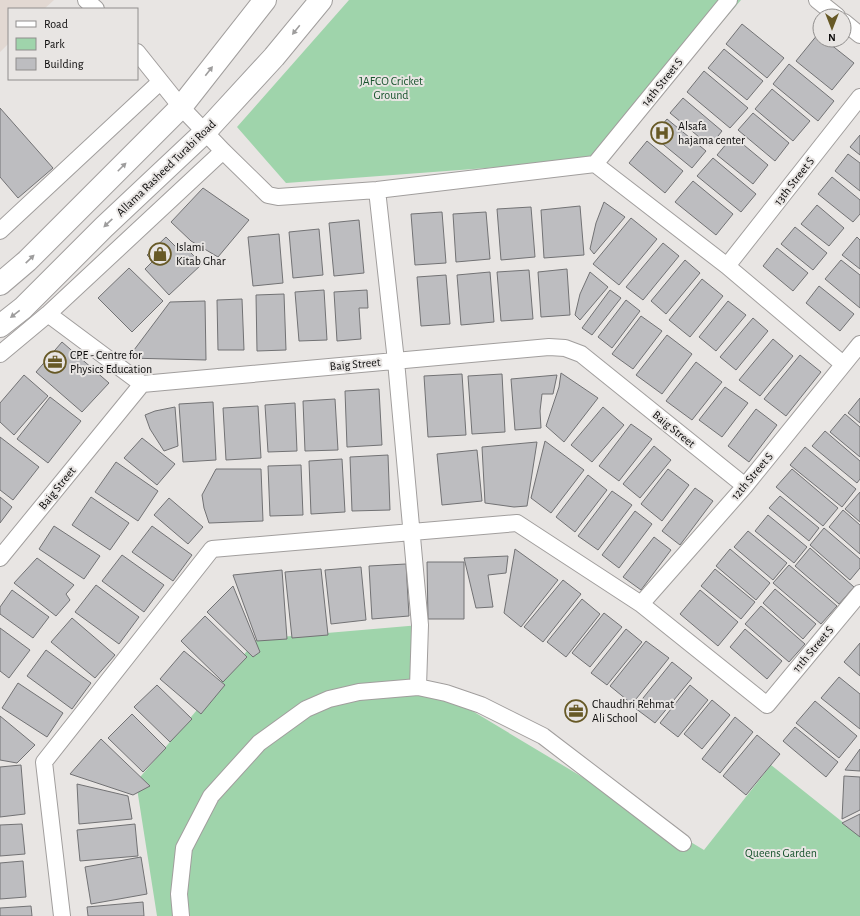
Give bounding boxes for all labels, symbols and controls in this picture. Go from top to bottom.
legend [8,8,138,80]
north arrow [812,8,852,48]
text: Road [44,18,68,30]
one-way arrow [292,25,301,36]
text: N [828,32,836,43]
text: Park [44,38,65,50]
street label: 14th Street S [639,55,685,108]
text: Building [44,58,84,70]
one-way arrow [205,66,214,77]
park label: JAFCO Cricket Ground [359,75,423,101]
street label: Allama Rasheed Turabi Road [114,118,218,218]
hospital icon: Alsafa hajama center [649,120,675,146]
place label: Alsafa hajama center [678,120,745,147]
street label: 13th Street S [772,155,816,207]
one-way arrow [117,162,127,172]
one-way arrow [103,218,113,228]
shop icon: Islami Kitab Ghar [147,241,173,267]
place label: Islami Kitab Ghar [176,241,226,267]
one-way arrow [25,255,34,264]
one-way arrow [10,310,21,319]
office icon: CPE - Centre for Physics Education [42,349,68,375]
place label: CPE - Centre for Physics Education [70,349,152,376]
street label: Baig Street [329,356,381,372]
street label: Baig Street [650,408,698,450]
street label: 12th Street S [729,450,775,502]
street label: Baig Street [36,464,78,512]
street label: 11th Street S [790,623,836,674]
office icon: Chaudhri Rehmat Ali School [563,698,589,724]
place label: Chaudhri Rehmat Ali School [592,698,674,724]
park label: Queens Garden [745,847,817,860]

